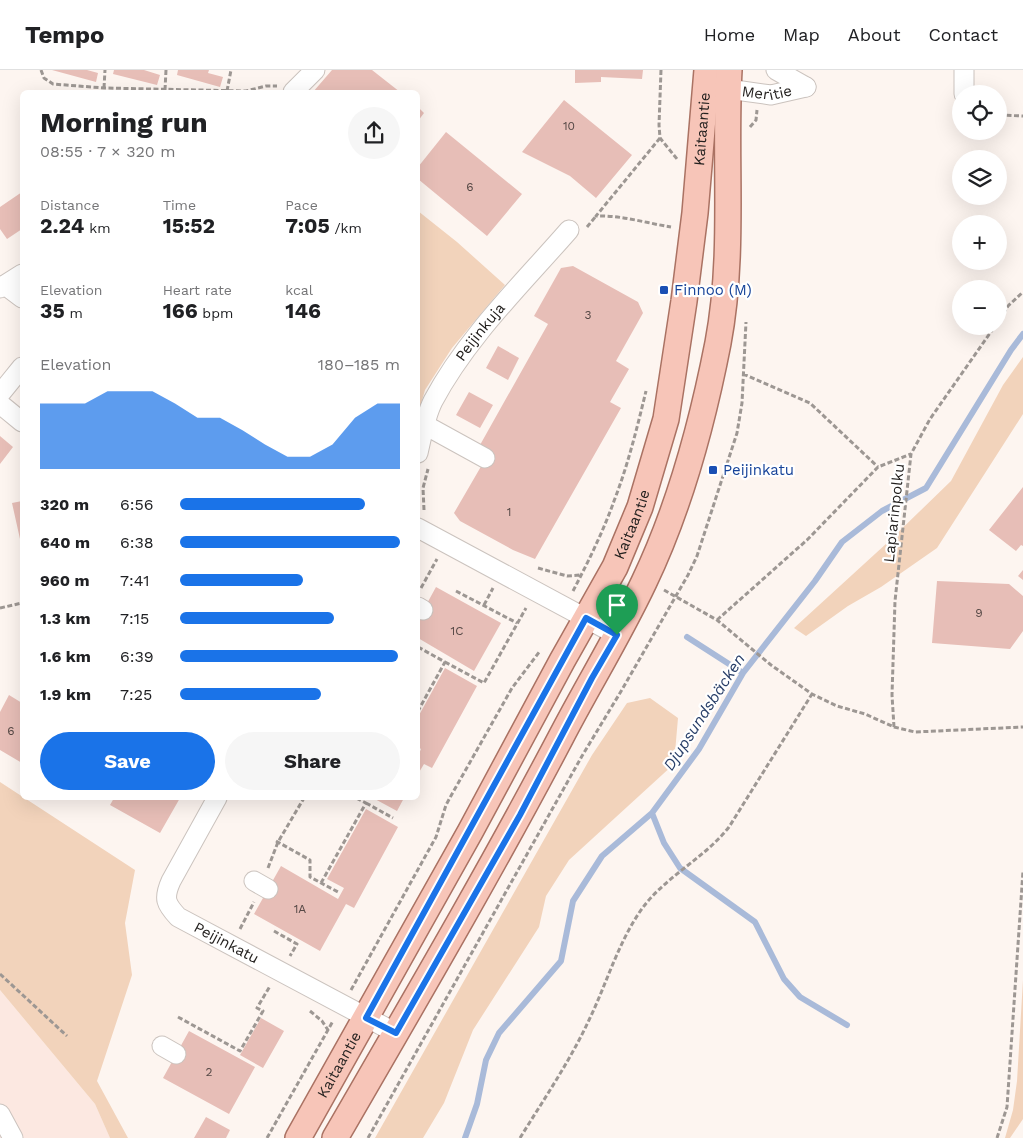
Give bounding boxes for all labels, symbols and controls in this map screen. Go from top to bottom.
text: Tempo [25,21,104,49]
text: Home [704,24,755,45]
text: Map [783,24,820,45]
text: About [848,24,900,45]
text: Contact [928,24,998,45]
street label: Meritie [741,82,794,104]
map controls [952,85,1007,335]
button: locate [952,85,1007,140]
street label: Kaitaantie [690,92,714,167]
text: Morning run [40,106,208,139]
button: share [348,107,400,159]
house number: 10 [563,119,575,133]
text: 08:55 · 7 × 320 m [40,142,175,161]
button: layers [952,150,1007,205]
house number: 6 [466,180,474,194]
text: Distance [40,197,100,213]
text: Time [163,197,196,213]
text: Pace [285,197,318,213]
text: 2.24 [40,213,84,238]
text: 15:52 [163,213,215,238]
text: 7:05 [285,213,330,238]
button: + [952,215,1007,270]
text: km [84,220,111,236]
text: /km [330,220,362,236]
button: − [952,280,1007,335]
place label: Finnoo (M) [674,281,752,299]
text: Elevation [40,282,103,298]
text: Heart rate [163,282,232,298]
text: kcal [285,282,313,298]
marker: Finnoo (M) [658,284,670,296]
text: 35 [40,298,65,323]
text: 166 [163,298,198,323]
text: 146 [285,298,321,323]
street label: Peijinkuja [452,299,509,364]
text: m [65,305,83,321]
text: bpm [198,305,233,321]
house number: 3 [585,308,592,322]
text: Elevation [40,355,111,374]
text: 180–185 m [318,355,400,374]
place label: Peijinkatu [723,461,794,479]
street label: Lapiarinpolku [880,463,908,563]
marker: Peijinkatu [707,464,719,476]
street label: Kaitaantie [610,488,654,562]
text: 320 m [40,495,89,514]
text: 6:56 [120,495,154,514]
house number: 1 [507,505,511,519]
text: 640 m [40,533,90,552]
text: 6:38 [120,533,154,552]
text: 960 m [40,571,90,590]
text: 7:41 [120,571,149,590]
pin [596,584,638,635]
icon: arrive [603,591,631,619]
house number: 9 [975,606,983,620]
text: 1.3 km [40,609,91,628]
text: 7:15 [120,609,149,628]
house number: 1C [451,624,463,638]
text: 1.6 km [40,647,91,666]
text: 6:39 [120,647,154,666]
water label: Djupsundsbäcken [659,650,749,774]
text: 1.9 km [40,685,91,704]
text: 7:25 [120,685,152,704]
house number: 6 [7,724,15,738]
button: Save [40,732,215,790]
button: Share [225,732,400,790]
house number: 1A [294,902,306,916]
street label: Peijinkatu [191,918,262,967]
street label: Kaitaantie [313,1028,365,1101]
house number: 2 [206,1065,213,1079]

